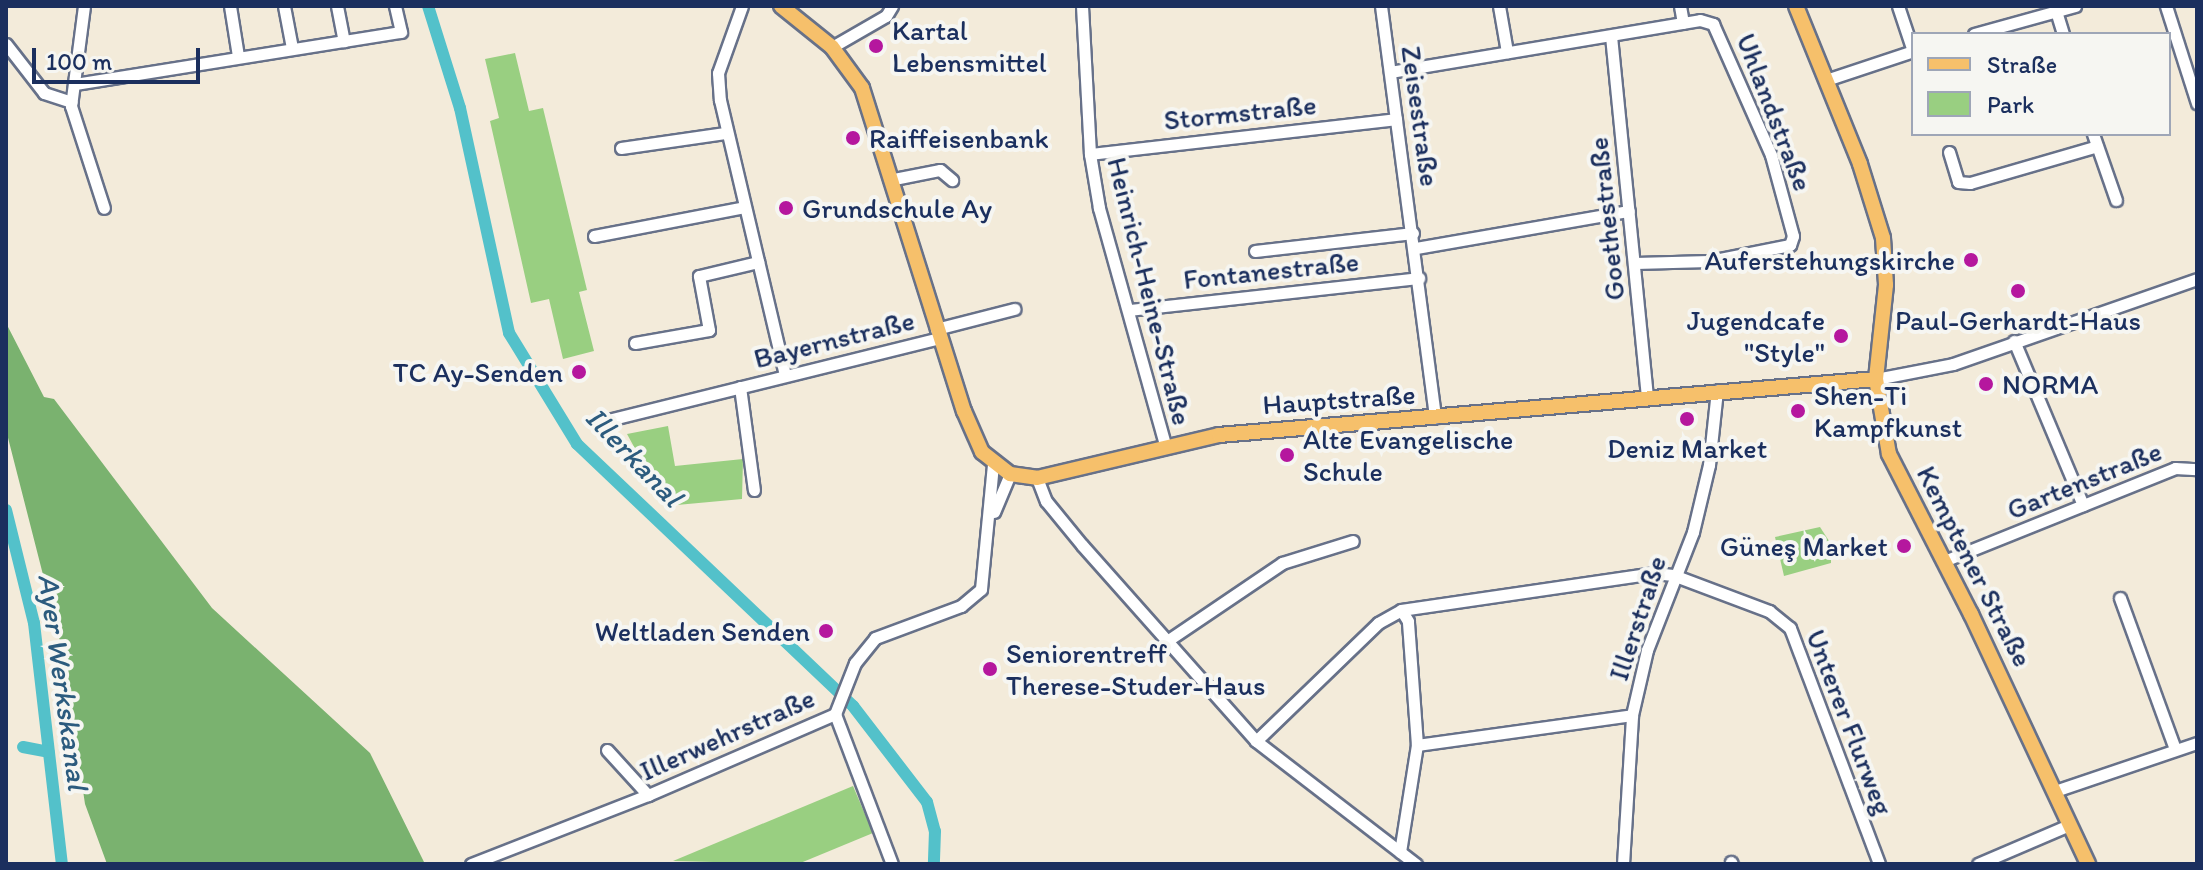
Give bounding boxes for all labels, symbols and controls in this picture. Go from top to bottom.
place label: Kartal Lebensmittel [892,13,1047,79]
street label: Uhlandstraße [1730,28,1820,196]
scale bar [36,32,204,82]
legend [1911,32,2171,136]
marker: Kartal Lebensmittel [867,37,885,55]
street label: Zeisestraße [1395,44,1447,188]
text: 100 m [46,47,112,76]
text: Straße [1987,50,2057,79]
street label: Stormstraße [1162,87,1318,137]
text: Park [1987,90,2034,119]
place label: Raiffeisenbank [869,121,1049,155]
marker: Raiffeisenbank [844,129,862,147]
street label: Goethestraße [1581,136,1631,302]
street label: Heinrich-Heine-Straße [1100,154,1200,428]
place label: Grundschule Ay [802,191,992,225]
marker: Grundschule Ay [777,199,795,217]
place label: Auferstehungskirche [1705,243,1955,277]
street label: Fontanestraße [1182,244,1360,296]
marker: Auferstehungskirche [1962,251,1980,269]
marker: Paul-Gerhardt-Haus [2009,282,2027,300]
street label: Bayernstraße [750,303,918,375]
place label: Jugendcafe "Style" [1687,303,1825,369]
place label: Paul-Gerhardt-Haus [1895,303,2141,337]
marker: Jugendcafe "Style" [1832,327,1850,345]
place label: TC Ay-Senden [393,355,563,389]
marker: TC Ay-Senden [570,363,588,381]
place label: NORMA [2002,367,2098,401]
marker: NORMA [1977,375,1995,393]
street label: Hauptstraße [1261,377,1417,421]
place label: Shen-Ti Kampfkunst [1814,378,1962,444]
water label: Illerkanal [578,400,690,514]
marker: Shen-Ti Kampfkunst [1789,402,1807,420]
marker: Deniz Market [1678,410,1696,428]
place label: Alte Evangelische Schule [1303,422,1513,488]
place label: Deniz Market [1607,431,1767,465]
street label: Gartenstraße [2002,434,2166,526]
marker: Alte Evangelische Schule [1278,446,1296,464]
street label: Kemptener Straße [1910,460,2040,672]
place label: Güneş Market [1719,529,1888,563]
marker: Güneş Market [1895,537,1913,555]
street label: Illerstraße [1601,551,1673,685]
water label: Ayer Werkskanal [30,573,96,791]
place label: Weltladen Senden [594,614,810,648]
marker: Weltladen Senden [817,622,835,640]
street label: Unterer Flurweg [1799,625,1901,819]
place label: Seniorentreff Therese-Studer-Haus [1006,636,1266,702]
marker: Seniorentreff Therese-Studer-Haus [981,660,999,678]
street label: Illerwehrstraße [634,680,820,788]

